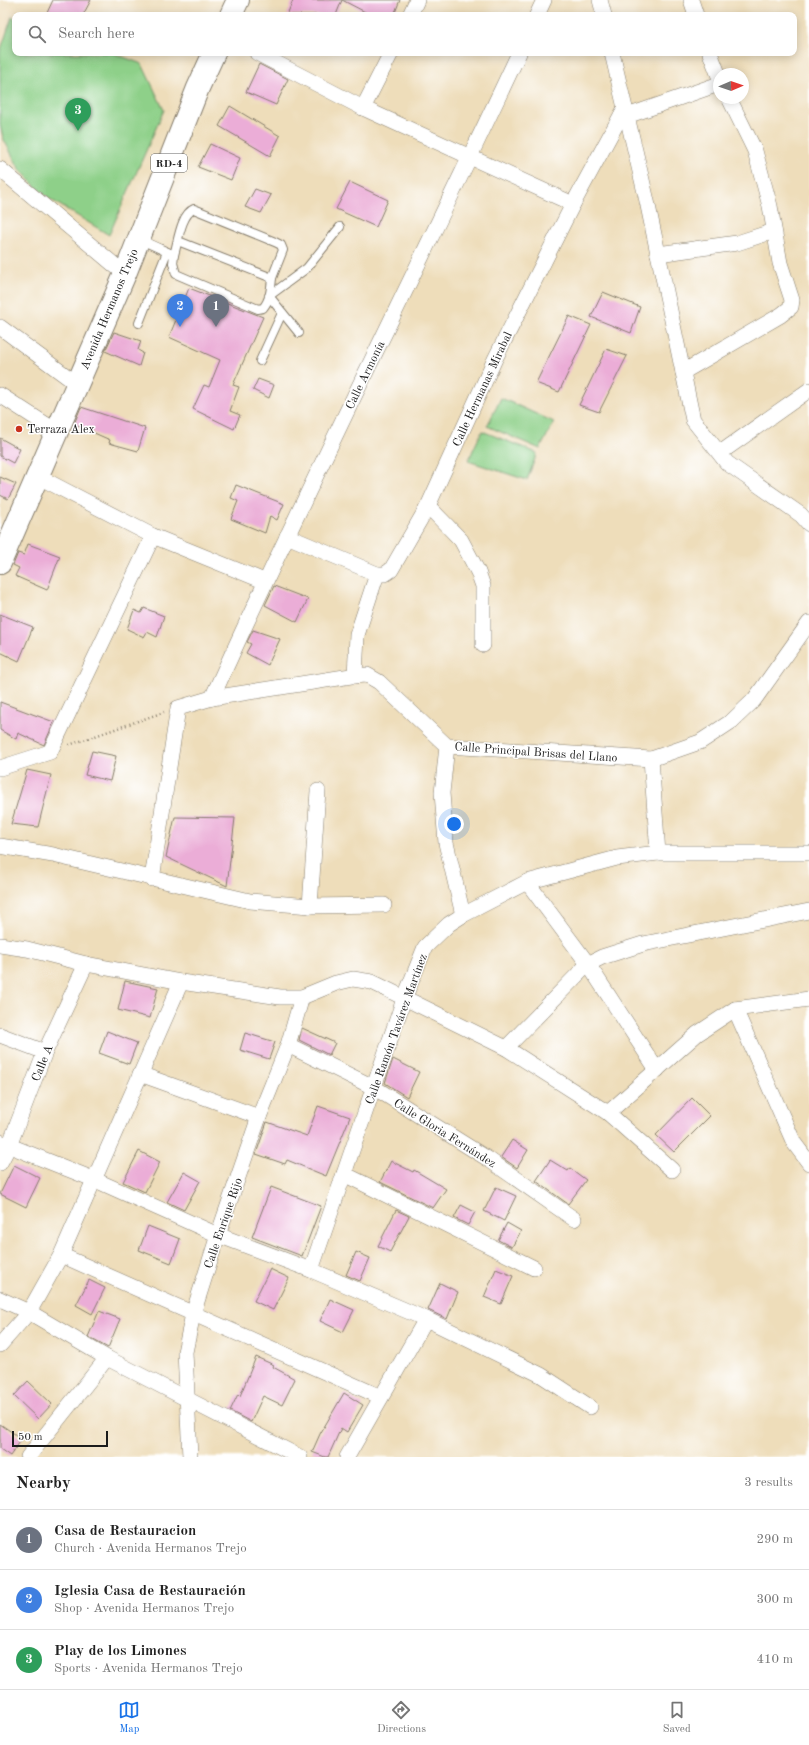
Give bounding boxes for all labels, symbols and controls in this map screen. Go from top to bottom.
search box [12,12,797,56]
icon: search [26,23,48,45]
text: Search here [58,27,135,42]
north arrow [713,68,749,104]
pin: 3 [65,98,91,131]
road number: RD-4 [151,154,187,172]
street label: Avenida Hermanos Trejo [79,247,141,372]
pin: 2 [167,294,193,327]
pin: 1 [203,294,229,327]
street label: Calle Hermanas Mirabal [451,330,515,449]
street label: Calle Armonía [344,339,388,412]
marker: Terraza Alex [14,424,24,434]
place label: Terraza Alex [27,424,95,436]
street label: Calle Principal Brisas del Llano [454,741,618,765]
your location [444,814,464,834]
street label: Calle Ramón Tavárez Martínez [364,952,430,1106]
street label: Calle A [30,1043,56,1083]
street label: Calle Gloria Fernández [391,1097,498,1170]
street label: Calle Enrique Rijo [203,1176,245,1270]
scale bar [12,1429,108,1448]
text: 50 m [18,1432,43,1443]
text: Nearby [16,1475,71,1492]
text: 3 results [744,1476,793,1489]
text: Casa de Restauracion [54,1524,196,1539]
text: 1 [25,1533,33,1546]
text: 290 m [756,1533,793,1546]
text: Church · Avenida Hermanos Trejo [54,1542,247,1555]
text: Iglesia Casa de Restauración [54,1584,246,1599]
text: 2 [25,1593,33,1606]
text: 300 m [756,1593,793,1606]
text: Shop · Avenida Hermanos Trejo [54,1602,234,1615]
text: Play de los Limones [54,1644,187,1659]
text: 3 [25,1653,33,1666]
text: 410 m [756,1653,793,1666]
text: Sports · Avenida Hermanos Trejo [54,1662,243,1675]
tab: Map [118,1699,140,1737]
tab: Directions [377,1699,426,1737]
tab: Saved [663,1699,691,1737]

